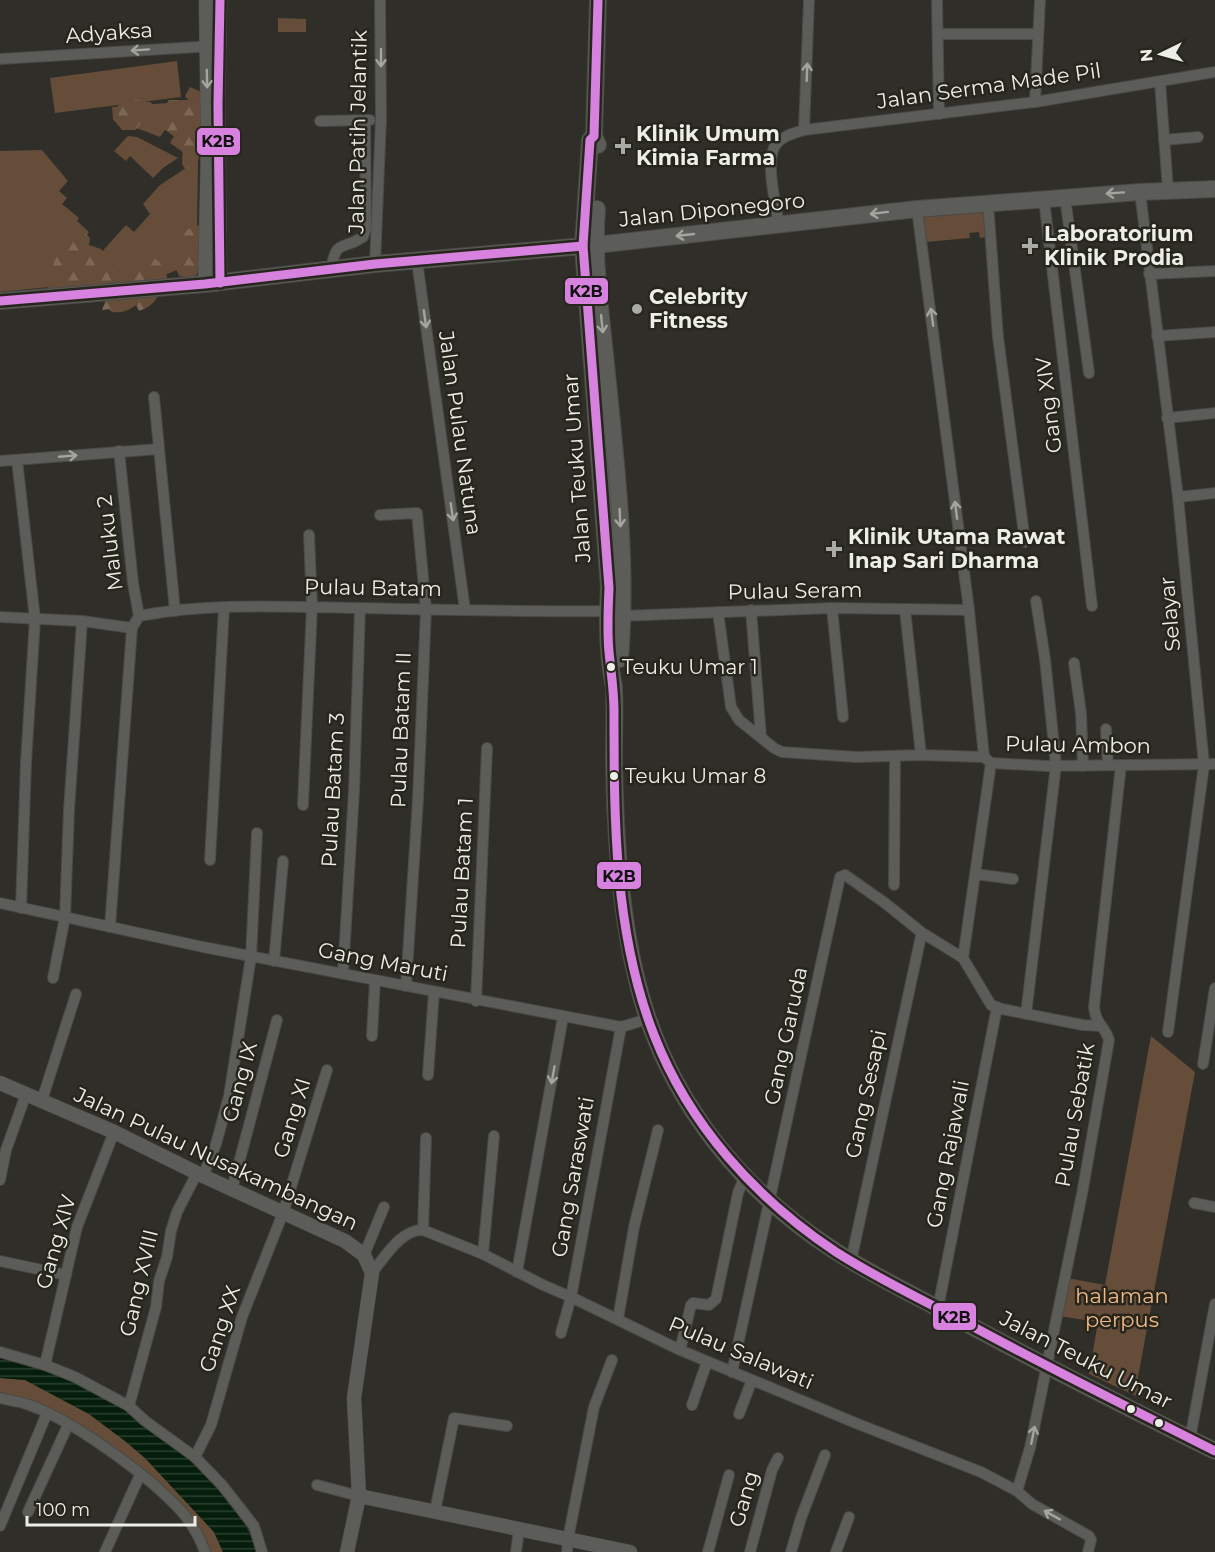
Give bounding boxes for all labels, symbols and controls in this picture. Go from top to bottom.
street label: Adyaksa [65,17,153,48]
north arrow [1131,24,1191,84]
street label: Jalan Patih Jelantik [343,29,372,235]
one-way arrow [131,45,151,56]
one-way arrow [375,48,387,68]
text: N [1137,48,1157,63]
street label: Jalan Serma Made Pil [874,57,1103,114]
one-way arrow [802,62,813,82]
one-way arrow [201,69,212,89]
place label: Klinik Umum Kimia Farma [636,121,780,170]
line badge: K2B [196,127,241,156]
text: K2B [201,132,235,151]
marker: Klinik Umum Kimia Farma [614,137,632,155]
street label: Jalan Diponegoro [617,187,806,232]
one-way arrow [1105,188,1125,199]
one-way arrow [869,208,889,219]
place label: Laboratorium Klinik Prodia [1044,221,1193,270]
one-way arrow [675,229,695,240]
marker: Laboratorium Klinik Prodia [1021,237,1039,255]
line badge: K2B [564,277,609,305]
text: K2B [569,282,603,301]
place label: Celebrity Fitness [649,284,748,333]
marker: Celebrity Fitness [630,302,644,316]
one-way arrow [926,307,937,327]
one-way arrow [419,309,430,328]
one-way arrow [597,314,608,333]
street label: Jalan Pulau Natuna [434,328,487,537]
street label: Gang XIV [1030,355,1067,455]
street label: Jalan Teuku Umar [557,372,596,565]
one-way arrow [58,450,77,461]
street label: Maluku 2 [91,494,128,592]
one-way arrow [950,501,961,520]
one-way arrow [446,502,457,521]
one-way arrow [615,508,626,528]
place label: Klinik Utama Rawat Inap Sari Dharma [848,524,1065,573]
marker: Klinik Utama Rawat Inap Sari Dharma [825,540,843,558]
street label: Pulau Batam [304,574,442,601]
street label: Selayar [1154,576,1185,652]
street label: Pulau Seram [727,577,863,604]
street label: Pulau Batam II [385,652,416,808]
place label: Teuku Umar 1 [622,655,758,679]
marker: Teuku Umar 1 [605,661,617,673]
street label: Pulau Batam 3 [316,712,349,868]
street label: Pulau Ambon [1005,731,1151,758]
place label: Teuku Umar 8 [625,764,766,788]
marker: Teuku Umar 8 [608,770,620,782]
street label: Pulau Batam 1 [445,797,478,949]
line badge: K2B [596,861,642,890]
text: K2B [602,867,636,886]
street label: Gang Maruti [316,937,450,986]
street label: Gang Garuda [759,965,812,1107]
street label: Gang Sesapi [840,1027,891,1160]
street label: Gang IX [217,1039,262,1125]
street label: Pulau Sebatik [1050,1041,1100,1189]
one-way arrow [547,1064,558,1084]
street label: Gang XI [268,1075,316,1161]
street label: Gang Rajawali [921,1078,974,1230]
street label: Jalan Pulau Nusakambangan [70,1081,362,1235]
street label: Gang Saraswati [546,1095,599,1259]
street label: Gang XIV [30,1192,81,1292]
street label: Gang XVIII [114,1227,163,1339]
street label: Gang XX [194,1282,245,1375]
park label: halaman perpus [1075,1283,1169,1332]
line badge: K2B [932,1302,977,1331]
street label: Jalan Teuku Umar [995,1305,1177,1414]
text: K2B [937,1308,971,1327]
street label: Pulau Salawati [665,1311,817,1394]
unlabelled marker [1125,1403,1137,1415]
unlabelled marker [1153,1417,1165,1429]
one-way arrow [1028,1425,1039,1445]
street label: Gang [724,1468,763,1530]
scale bar [27,1489,195,1527]
text: 100 m [36,1499,90,1521]
one-way arrow [1044,1509,1061,1521]

